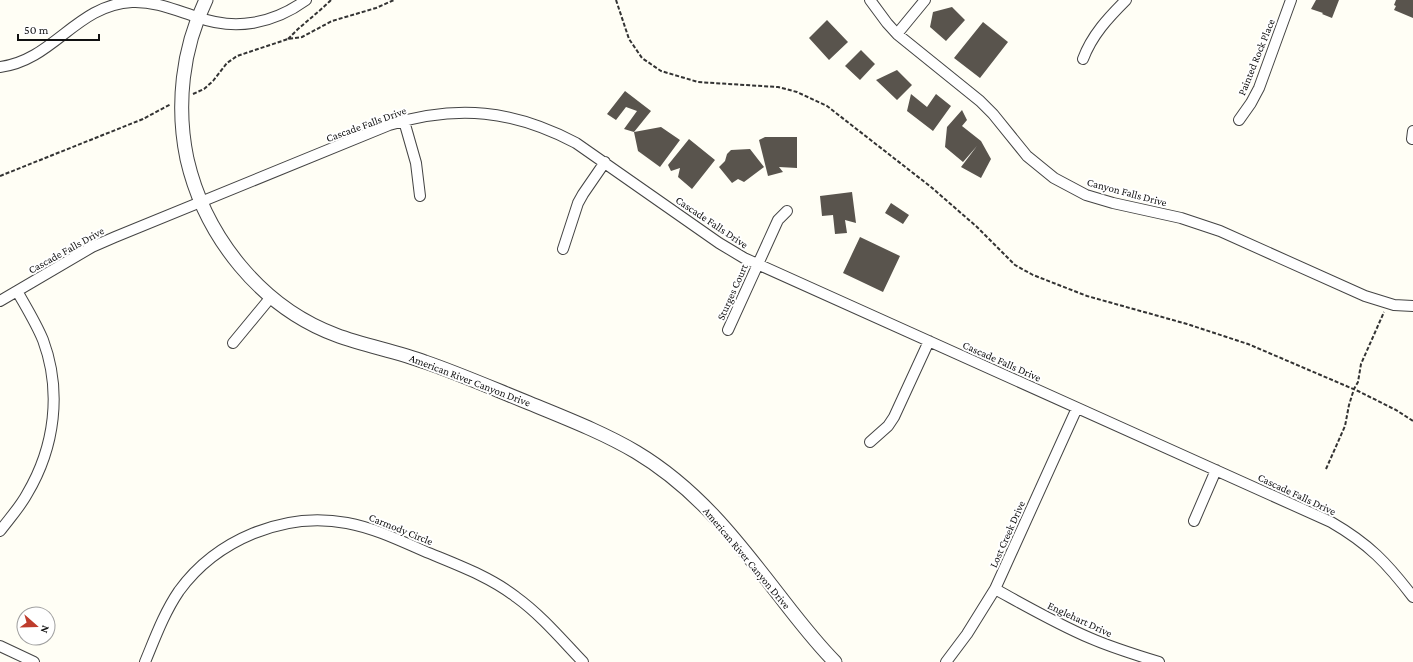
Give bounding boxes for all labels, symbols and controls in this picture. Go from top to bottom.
scale bar [18,16,99,42]
street label: Painted Rock Place [1235,17,1277,97]
text: 50 m [24,23,49,37]
street label: Cascade Falls Drive [324,104,408,144]
street label: Canyon Falls Drive [1086,176,1168,209]
street label: Cascade Falls Drive [674,193,751,251]
street label: Cascade Falls Drive [26,224,106,276]
street label: Sturges Court [714,262,751,322]
street label: Cascade Falls Drive [961,338,1043,384]
street label: American River Canyon Drive [407,351,532,410]
street label: Cascade Falls Drive [1256,471,1338,517]
street label: Lost Creek Drive [987,499,1027,569]
street label: American River Canyon Drive [700,505,793,612]
street label: Carmody Circle [367,511,435,548]
street label: Englehart Drive [1046,599,1114,640]
north arrow [16,606,56,646]
text: N [38,624,52,635]

